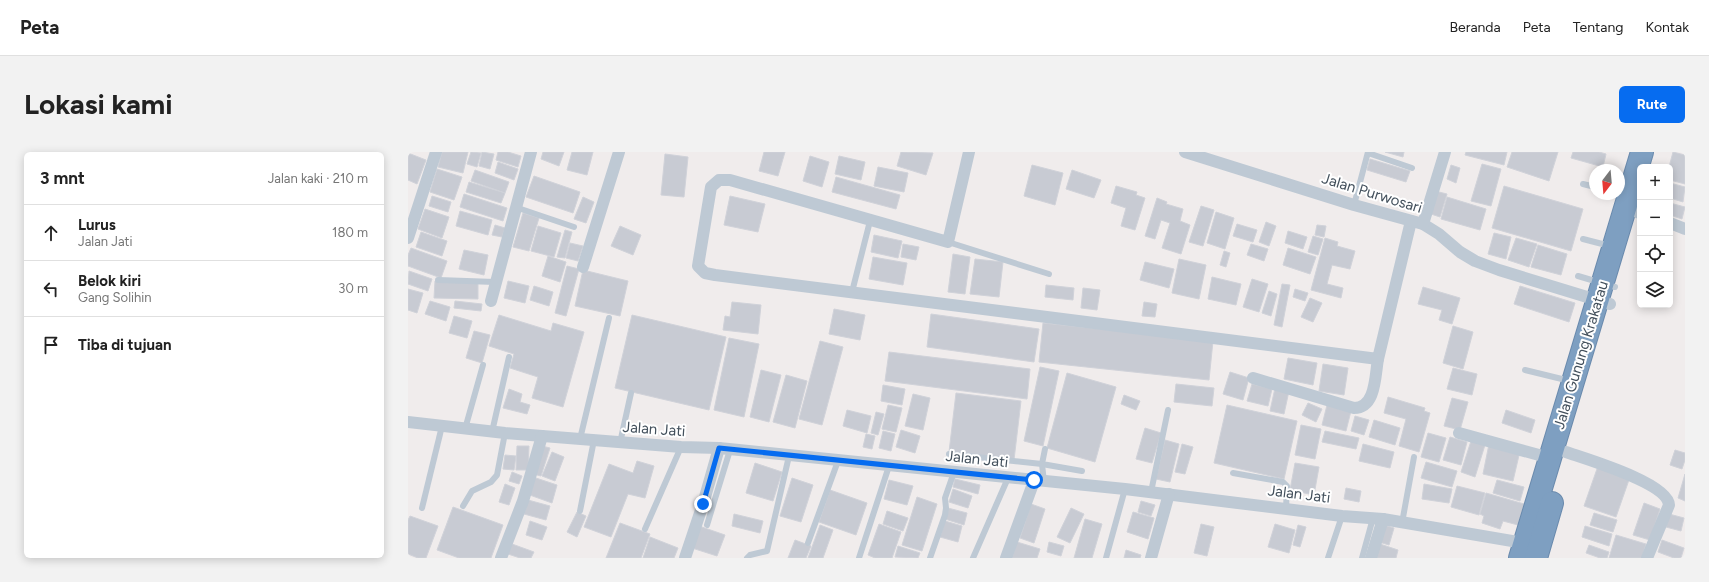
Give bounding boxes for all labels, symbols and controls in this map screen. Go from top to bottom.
text: Peta [20,16,59,39]
text: Beranda [1449,19,1501,36]
text: Peta [1523,19,1551,36]
text: Tentang [1573,19,1623,36]
text: Kontak [1645,19,1689,36]
button: Rute [1619,86,1685,123]
text: Lokasi kami [24,87,173,121]
north arrow [1589,164,1625,200]
map controls [1637,164,1673,308]
button: + [1637,164,1673,200]
text: 3 mnt [40,168,85,188]
street label: Jalan Purwosari [1320,169,1424,217]
text: Jalan kaki · 210 m [268,171,368,186]
button: − [1637,200,1673,236]
text: Lurus [78,216,116,234]
icon: ahead [40,222,62,244]
text: 180 m [332,225,368,240]
text: Jalan Jati [78,234,133,249]
button: locate [1637,236,1673,272]
text: Belok kiri [78,272,141,290]
button: layers [1637,272,1673,308]
icon: left [40,278,62,300]
street label: Jalan Gunung Krakatau [1550,279,1612,431]
text: 30 m [338,281,368,296]
text: Gang Solihin [78,290,152,305]
icon: arrive [40,334,62,356]
text: Tiba di tujuan [78,336,172,354]
street label: Jalan Jati [622,418,686,440]
street label: Jalan Jati [945,447,1009,471]
route start [1025,471,1043,489]
street label: Jalan Jati [1267,481,1331,507]
route end [694,495,712,513]

